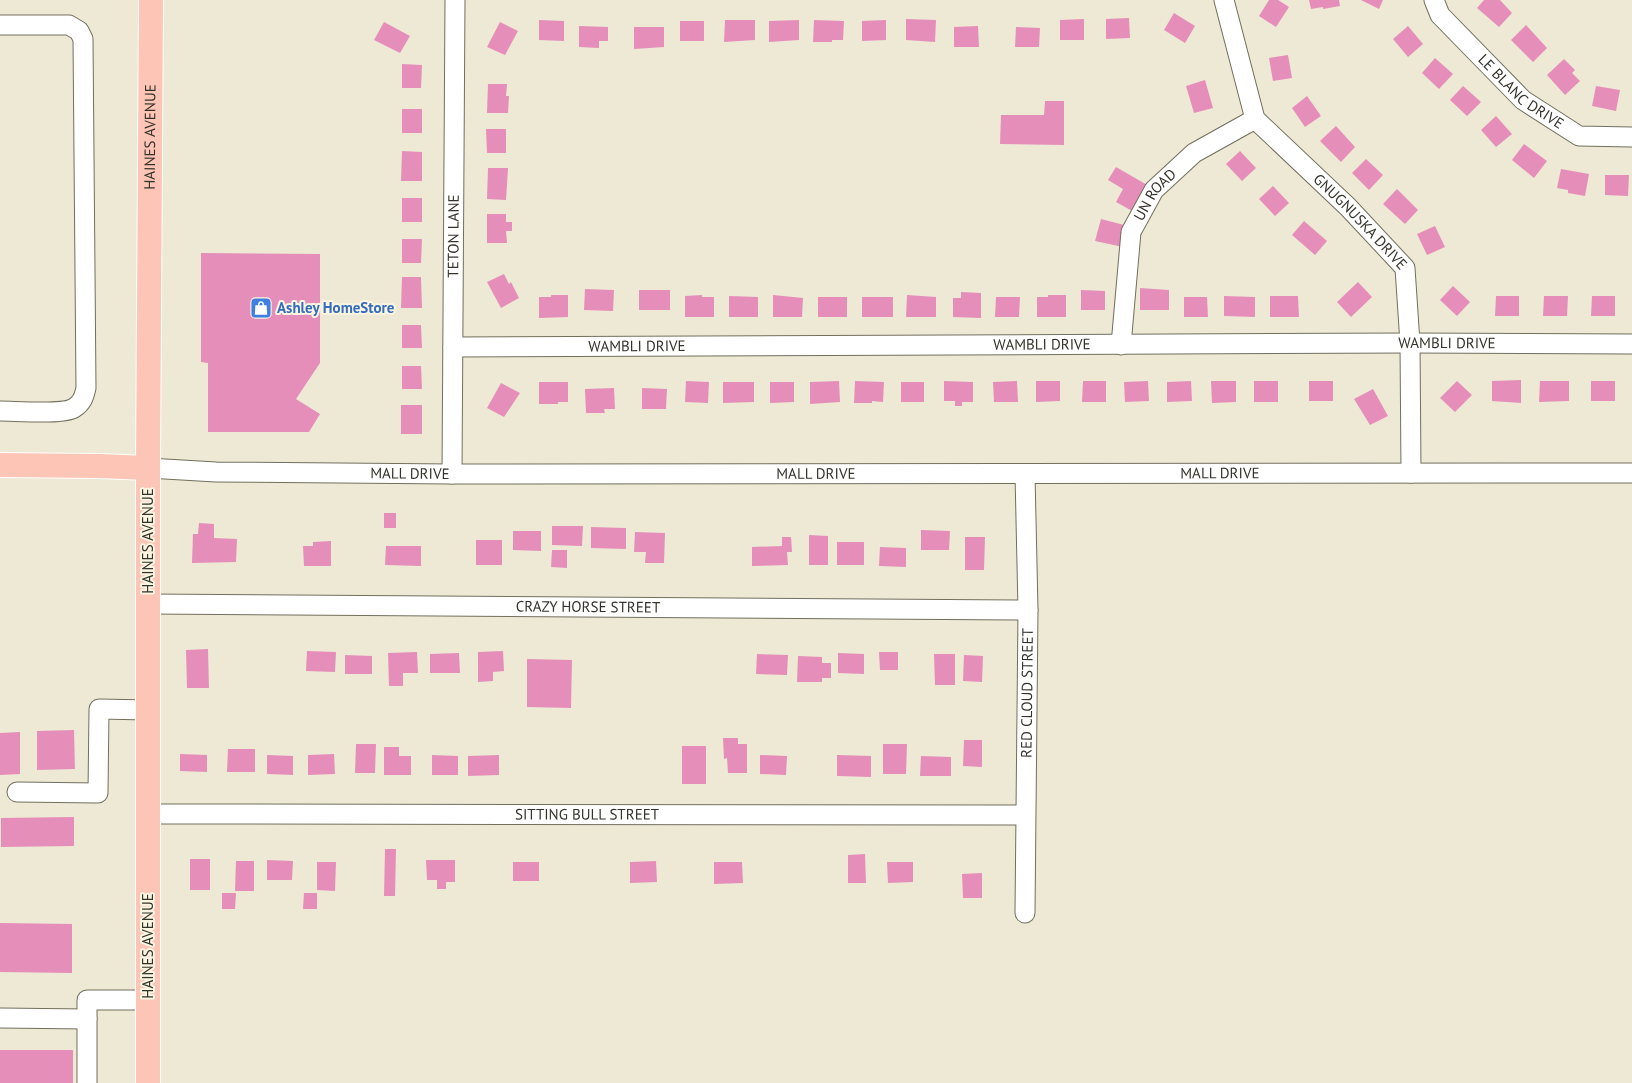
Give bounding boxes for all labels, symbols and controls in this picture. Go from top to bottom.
street label: LE BLANC DRIVE [1474,50,1568,133]
street label: HAINES AVENUE [140,84,159,190]
street label: UN ROAD [1129,164,1180,224]
street label: GNUGNUSKA DRIVE [1310,169,1412,273]
street label: TETON LANE [443,194,463,278]
shop icon: Ashley HomeStore [249,296,273,320]
place label: Ashley HomeStore [277,298,395,317]
street label: WAMBLI DRIVE [1398,333,1496,352]
street label: WAMBLI DRIVE [993,334,1091,354]
street label: WAMBLI DRIVE [588,336,686,355]
street label: MALL DRIVE [370,463,450,483]
street label: MALL DRIVE [1180,463,1260,482]
street label: MALL DRIVE [776,464,856,483]
street label: HAINES AVENUE [138,488,157,594]
street label: CRAZY HORSE STREET [516,597,661,616]
street label: RED CLOUD STREET [1017,627,1037,758]
street label: SITTING BULL STREET [515,804,660,824]
street label: HAINES AVENUE [138,893,157,999]

